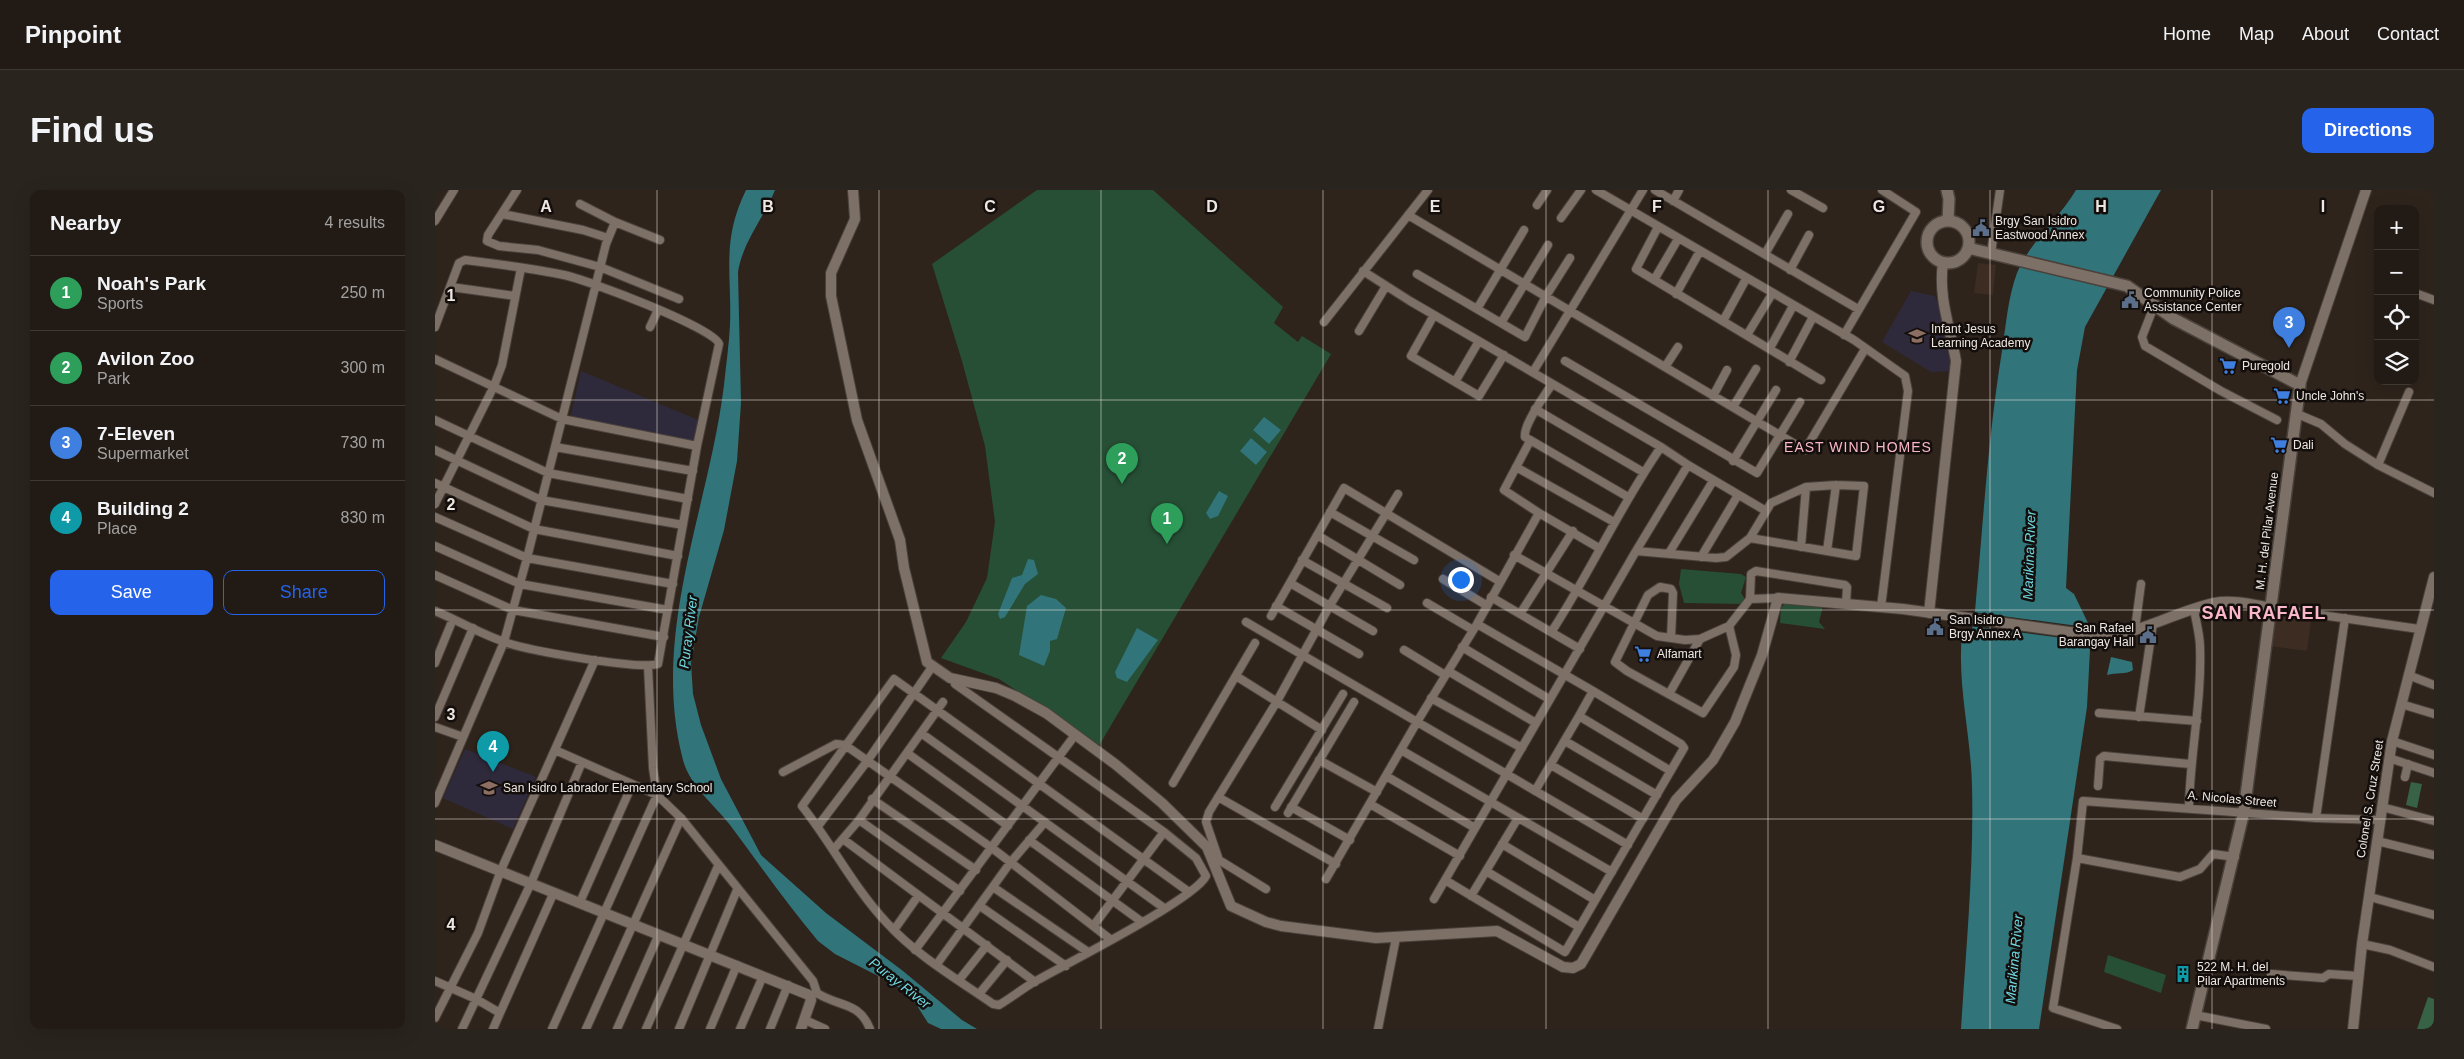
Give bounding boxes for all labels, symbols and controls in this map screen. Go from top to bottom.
text: Pinpoint [25,21,121,48]
text: Home [2163,24,2211,44]
text: Map [2239,24,2274,44]
text: About [2302,24,2349,44]
text: Contact [2377,24,2439,44]
button: Directions [2302,108,2434,153]
text: Find us [30,110,154,149]
text: A [540,198,552,215]
text: B [762,198,774,215]
text: C [984,198,996,215]
text: D [1206,198,1218,215]
text: E [1430,198,1441,215]
text: F [1652,198,1662,215]
text: G [1873,198,1885,215]
text: H [2095,198,2107,215]
text: I [2321,198,2325,215]
map controls [2374,205,2419,385]
button: + [2374,205,2419,250]
text: Nearby [50,211,121,234]
text: 4 results [325,214,385,231]
place label: Brgy San Isidro Eastwood Annex [1995,214,2084,242]
public building icon: Brgy San Isidro Eastwood Annex [1971,218,1991,238]
button: − [2374,250,2419,295]
text: Noah's Park [97,273,206,294]
text: 1 [62,284,70,301]
text: 250 m [341,284,385,301]
place label: Community Police Assistance Center [2144,286,2241,314]
text: 1 [447,287,456,304]
public building icon: Community Police Assistance Center [2120,290,2140,310]
text: Sports [97,295,143,312]
button: locate [2374,295,2419,340]
pin: 3 [2273,307,2305,348]
place label: Infant Jesus Learning Academy [1931,322,2030,350]
school or university icon: Infant Jesus Learning Academy [1907,326,1927,346]
button: layers [2374,340,2419,385]
text: Avilon Zoo [97,348,194,369]
supermarket icon: Puregold [2218,356,2238,376]
text: 2 [62,359,70,376]
text: 300 m [341,359,385,376]
place label: Puregold [2242,359,2290,373]
text: Park [97,370,130,387]
supermarket icon: Uncle John's [2272,386,2292,406]
place label: Uncle John's [2296,389,2364,403]
text: 7-Eleven [97,423,175,444]
text: 3 [62,434,70,451]
text: 730 m [341,434,385,451]
supermarket icon: Dali [2269,435,2289,455]
place label: Dali [2293,438,2314,452]
district label: EAST WIND HOMES [1784,439,1932,455]
pin: 2 [1106,443,1138,484]
text: Supermarket [97,445,189,462]
street label: M. H. del Pilar Avenue [2253,471,2281,591]
text: 2 [447,496,456,513]
text: Building 2 [97,498,189,519]
pin: 1 [1151,503,1183,544]
text: 4 [62,509,70,526]
text: 830 m [341,509,385,526]
water label: Marikina River [2019,509,2039,600]
text: Place [97,520,137,537]
your location [1448,567,1474,593]
button: Save [50,570,213,615]
button: Share [223,570,385,615]
water label: Puray River [676,593,701,669]
district label: SAN RAFAEL [2201,603,2327,623]
place label: San Isidro Brgy Annex A [1949,613,2021,641]
public building icon: San Isidro Brgy Annex A [1925,617,1945,637]
place label: San Rafael Barangay Hall [2059,621,2134,649]
public building icon: San Rafael Barangay Hall [2138,625,2158,645]
supermarket icon: Alfamart [1633,644,1653,664]
place label: Alfamart [1657,647,1702,661]
text: 3 [447,706,456,723]
pin: 4 [477,731,509,772]
street label: Colonel S. Cruz Street [2354,738,2386,859]
school or university icon: San Isidro Labrador Elementary School [479,778,499,798]
place label: San Isidro Labrador Elementary School [503,781,712,795]
street label: A. Nicolas Street [2187,788,2278,810]
water label: Marikina River [2002,912,2026,1004]
text: 4 [447,916,456,933]
water label: Puray River [866,954,935,1013]
place label: 522 M. H. del Pilar Apartments [2197,960,2285,988]
building icon: 522 M. H. del Pilar Apartments [2173,964,2193,984]

